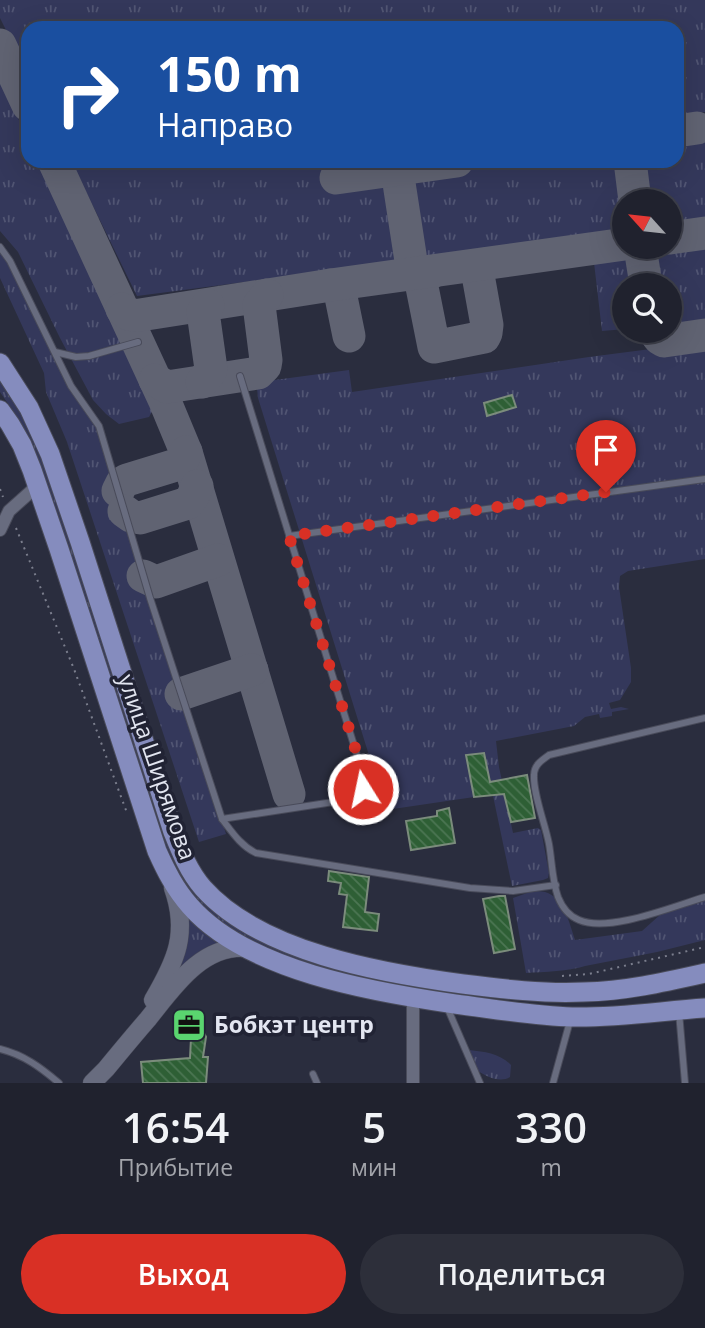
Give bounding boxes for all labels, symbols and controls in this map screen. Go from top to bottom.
text: 150 m [157,40,302,106]
icon: right [42,49,133,140]
text: Направо [157,103,293,146]
north arrow [612,189,682,259]
map controls [612,189,682,343]
button: search [612,273,682,343]
pin [576,420,636,492]
icon: arrive [587,431,625,469]
street label: улица Ширямова [111,670,205,864]
position arrow [326,752,400,826]
office icon: Бобкэт центр [170,1006,208,1044]
place label: Бобкэт центр [214,1008,374,1040]
text: 16:54 [122,1098,229,1155]
text: 5 [362,1098,386,1155]
text: 330 [515,1098,587,1155]
text: Прибытие [118,1151,233,1183]
text: мин [351,1151,397,1183]
text: m [540,1151,562,1183]
button: Выход [21,1234,346,1314]
button: Поделиться [360,1234,684,1314]

